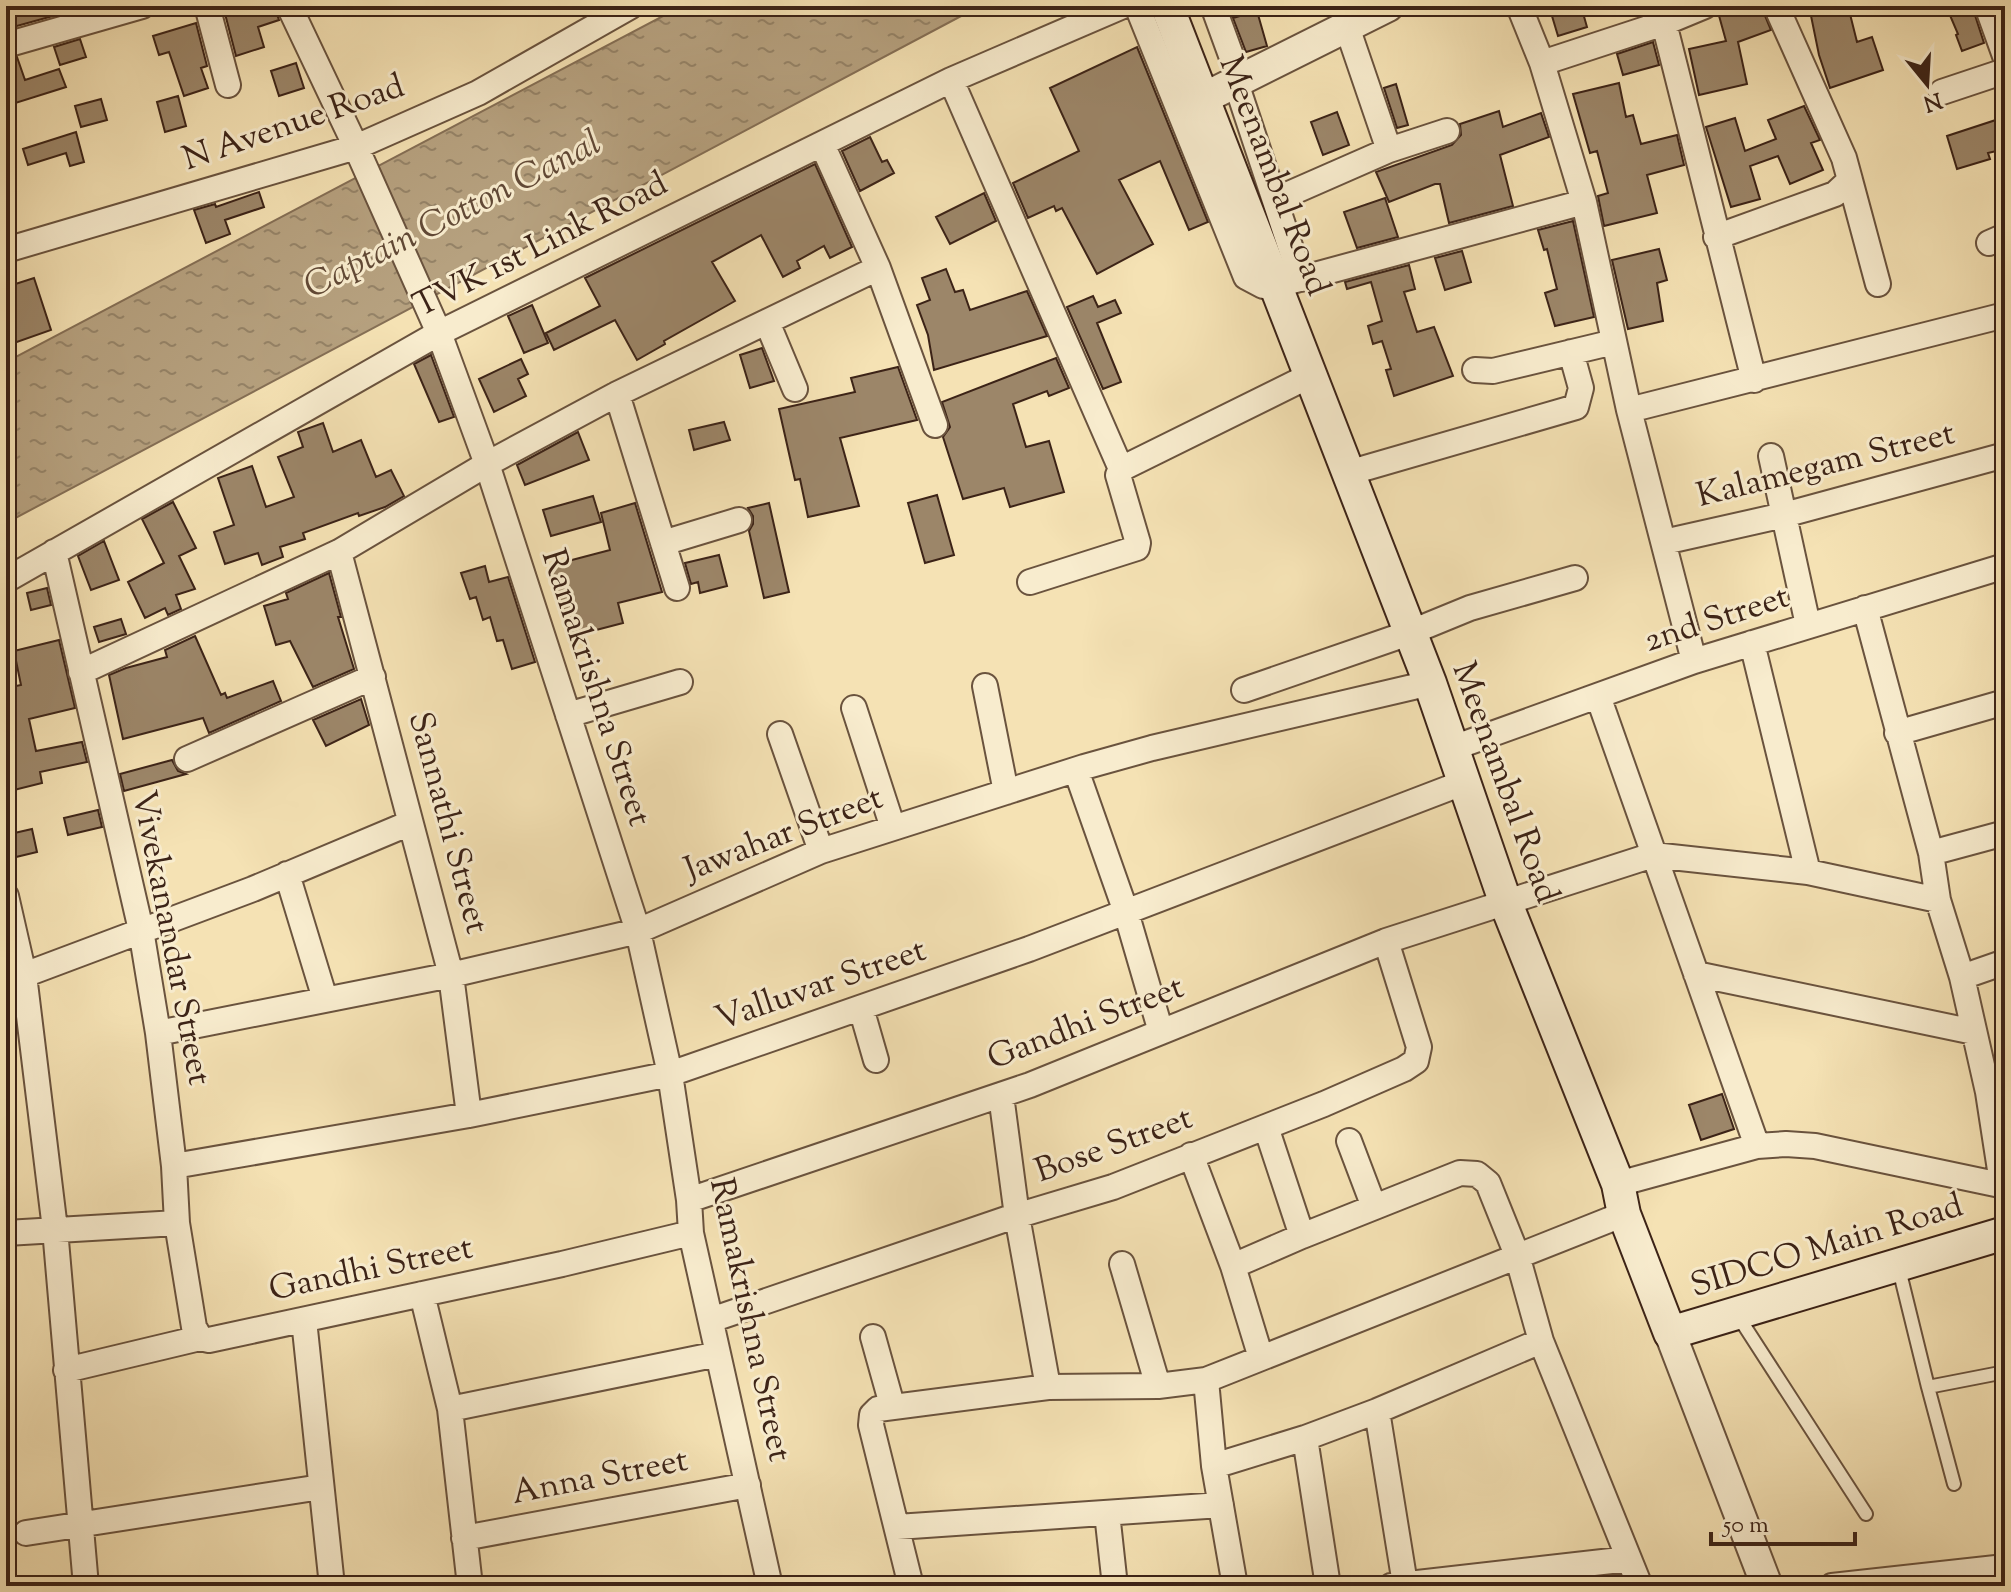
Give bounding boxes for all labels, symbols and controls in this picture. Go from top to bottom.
north arrow [1887,44,1967,124]
street label: Meenambal Road [1205,49,1341,303]
street label: N Avenue Road [177,63,411,185]
text: N [1919,82,1946,118]
water label: Captain Cotton Canal [295,119,611,313]
street label: TVK 1st Link Road [405,161,677,331]
street label: Kalamegam Street [1692,410,1961,522]
street label: Ramakrishna Street [527,543,663,833]
street label: 2nd Street [1638,573,1796,666]
street label: Meenambal Road [1438,656,1570,910]
street label: Sannathi Street [394,707,500,940]
street label: Jawahar Street [676,775,891,896]
street label: Vivekanandar Street [117,786,223,1090]
street label: Valluvar Street [709,927,933,1045]
street label: Gandhi Street [981,964,1192,1084]
street label: Bose Street [1028,1095,1200,1197]
street label: Ramakrishna Street [695,1174,803,1466]
street label: SIDCO Main Road [1685,1182,1969,1312]
street label: Gandhi Street [265,1224,478,1315]
street label: Anna Street [508,1437,693,1519]
scale bar [1711,1496,1855,1546]
text: 50 m [1721,1509,1769,1543]

